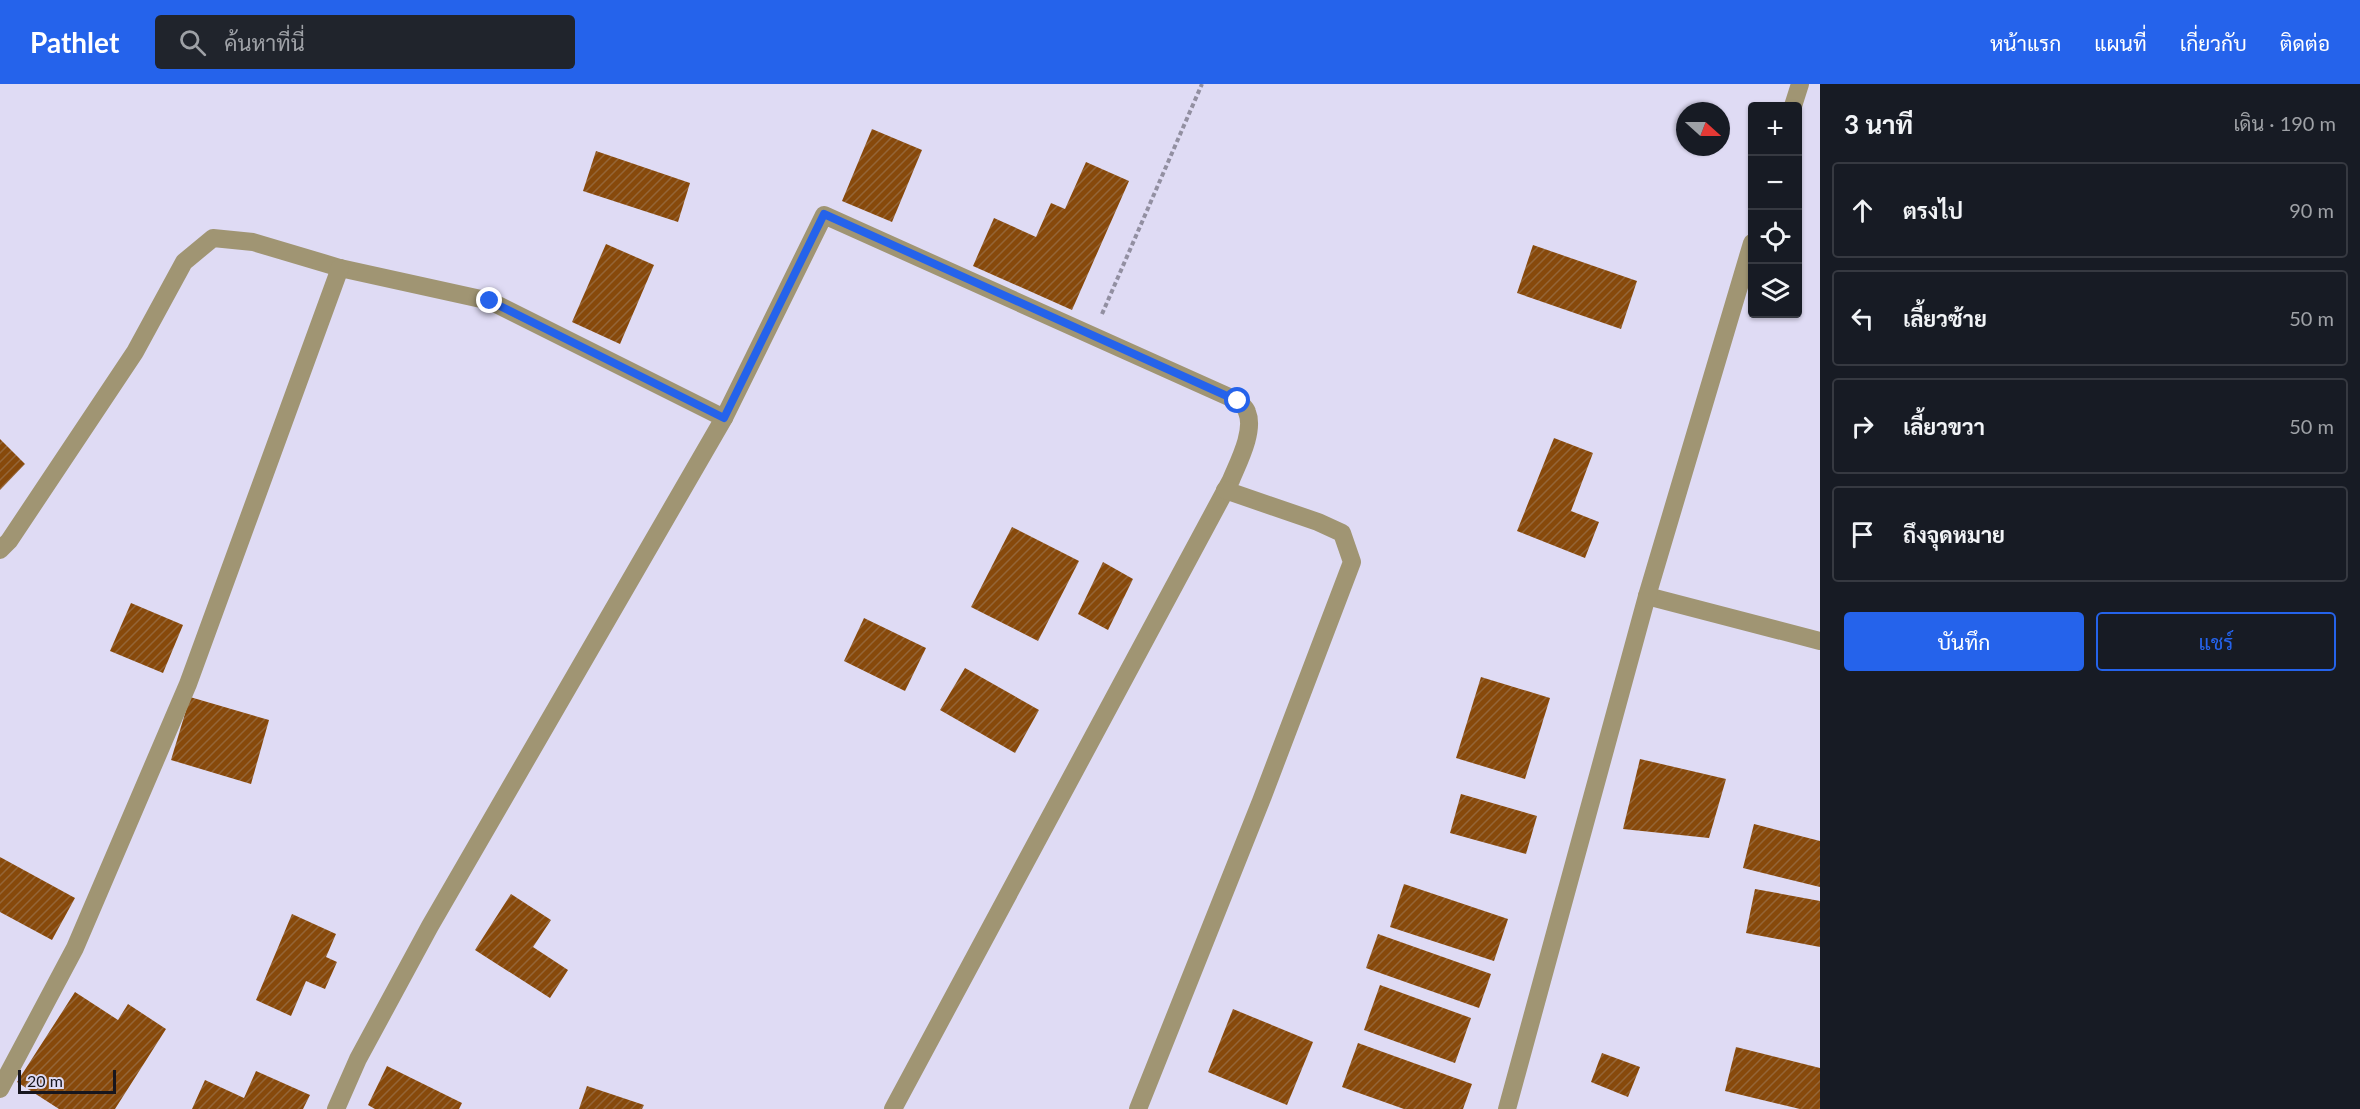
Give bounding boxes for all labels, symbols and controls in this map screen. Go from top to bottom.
search box [155,15,575,69]
text: Pathlet [30,25,119,59]
icon: search [176,26,209,59]
text: ค้นหาที่นี่ [224,29,305,56]
text: หน้าแรก [1990,30,2061,55]
text: แผนที่ [2094,30,2147,55]
text: เกี่ยวกับ [2180,30,2247,55]
text: ติดต่อ [2280,30,2330,55]
north arrow [1676,102,1730,156]
map controls [1748,102,1802,318]
button: + [1748,102,1802,156]
text: 3 นาที [1844,108,1913,140]
text: เดิน · 190 m [2233,111,2336,135]
button: − [1748,156,1802,210]
icon: ahead [1846,194,1879,227]
text: ตรงไป [1903,197,1963,224]
text: 90 m [2289,198,2334,222]
button: locate [1748,210,1802,264]
button: layers [1748,264,1802,318]
route end [476,287,502,313]
icon: left [1846,302,1879,335]
text: เลี้ยวซ้าย [1903,305,1987,332]
text: 50 m [2289,306,2334,330]
route start [1224,387,1250,413]
icon: right [1846,410,1879,443]
text: เลี้ยวขวา [1903,413,1985,440]
text: 50 m [2289,414,2334,438]
icon: arrive [1846,518,1879,551]
text: ถึงจุดหมาย [1903,521,2005,548]
button: บันทึก [1844,612,2084,671]
button: แชร์ [2096,612,2336,671]
scale bar [18,1067,116,1094]
text: 20 m [27,1071,63,1090]

